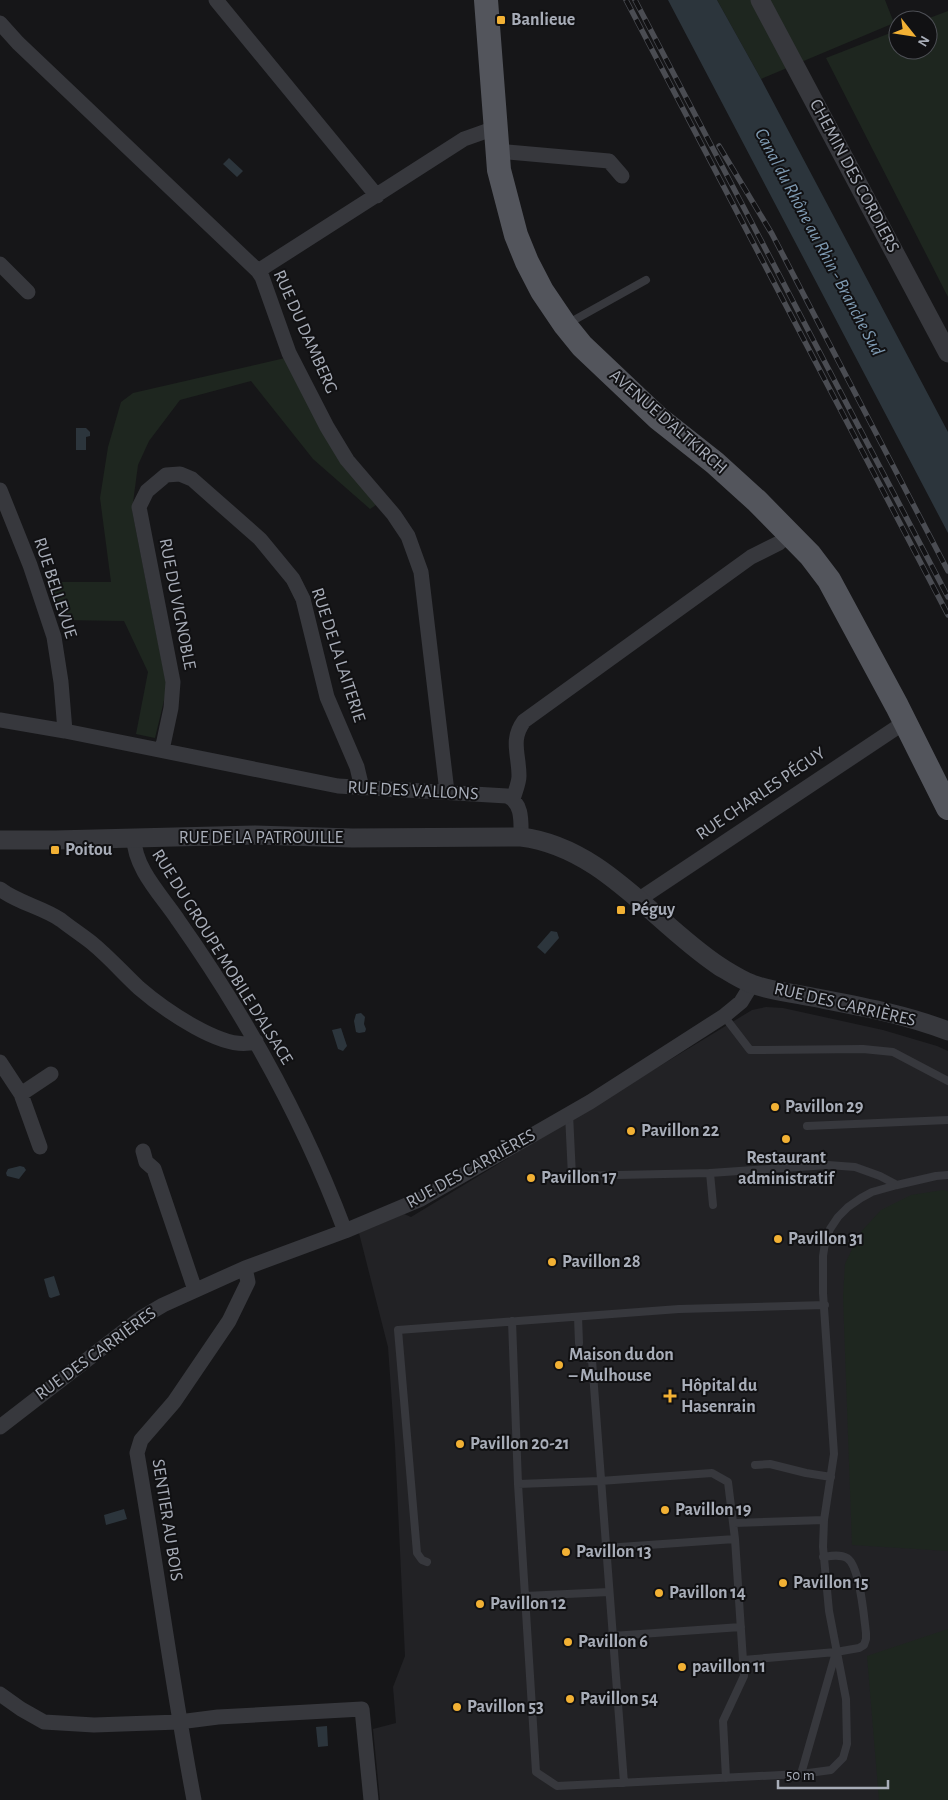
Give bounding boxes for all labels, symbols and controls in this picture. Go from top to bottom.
north arrow [888,10,938,60]
place label: Banlieue [511,11,575,29]
marker: Banlieue [495,14,507,26]
text: N [915,33,932,49]
street label: CHEMIN DES CORDIERS [806,96,902,256]
water label: Canal du Rhône au Rhin - Branche Sud [751,125,887,359]
street label: RUE DU DAMBERG [270,267,340,397]
street label: AVENUE D'ALTKIRCH [606,366,730,478]
street label: RUE BELLEVUE [30,535,80,641]
street label: RUE DU VIGNOBLE [155,537,199,671]
street label: RUE DE LA LAITERIE [308,586,368,725]
street label: RUE CHARLES PÉGUY [691,741,829,844]
street label: RUE DES VALLONS [347,779,479,803]
street label: RUE DE LA PATROUILLE [179,829,344,847]
place label: Poitou [65,841,113,859]
marker: Poitou [49,844,61,856]
street label: RUE DU GROUPE MOBILE D'ALSACE [148,846,296,1068]
place label: Péguy [631,901,676,919]
marker: Péguy [615,904,627,916]
street label: RUE DES CARRIÈRES [772,977,918,1030]
place label: Pavillon 29 [785,1098,864,1116]
marker: Pavillon 29 [769,1101,781,1113]
place label: Pavillon 22 [641,1122,720,1140]
street label: RUE DES CARRIÈRES [402,1123,539,1212]
marker: Pavillon 22 [625,1125,637,1137]
marker: Restaurant administratif [780,1133,792,1145]
place label: Restaurant administratif [738,1149,836,1188]
place label: Pavillon 17 [541,1169,617,1187]
marker: Pavillon 17 [525,1172,537,1184]
place label: Pavillon 31 [788,1230,864,1248]
marker: Pavillon 31 [772,1233,784,1245]
place label: Pavillon 28 [562,1253,641,1271]
marker: Pavillon 28 [546,1256,558,1268]
street label: RUE DES CARRIÈRES [30,1302,160,1404]
place label: Maison du don – Mulhouse [568,1346,674,1385]
marker: Maison du don – Mulhouse [553,1359,565,1371]
place label: Hôpital du Hasenrain [681,1377,758,1416]
marker: Hôpital du Hasenrain [663,1389,677,1403]
place label: Pavillon 20-21 [470,1435,570,1453]
marker: Pavillon 20-21 [454,1438,466,1450]
street label: SENTIER AU BOIS [148,1458,186,1582]
place label: Pavillon 19 [675,1501,752,1519]
marker: Pavillon 19 [659,1504,671,1516]
place label: Pavillon 13 [576,1543,652,1561]
marker: Pavillon 13 [560,1546,572,1558]
place label: Pavillon 15 [793,1574,869,1592]
marker: Pavillon 15 [777,1577,789,1589]
place label: Pavillon 14 [669,1584,746,1602]
marker: Pavillon 14 [653,1587,665,1599]
place label: Pavillon 12 [490,1595,567,1613]
marker: Pavillon 12 [474,1598,486,1610]
place label: Pavillon 6 [578,1633,648,1651]
marker: Pavillon 6 [562,1636,574,1648]
place label: pavillon 11 [692,1658,766,1676]
marker: pavillon 11 [676,1661,688,1673]
place label: Pavillon 54 [580,1690,658,1708]
marker: Pavillon 54 [564,1693,576,1705]
place label: Pavillon 53 [467,1698,544,1716]
marker: Pavillon 53 [451,1701,463,1713]
scale bar [778,1758,888,1790]
text: 50 m [786,1768,815,1783]

